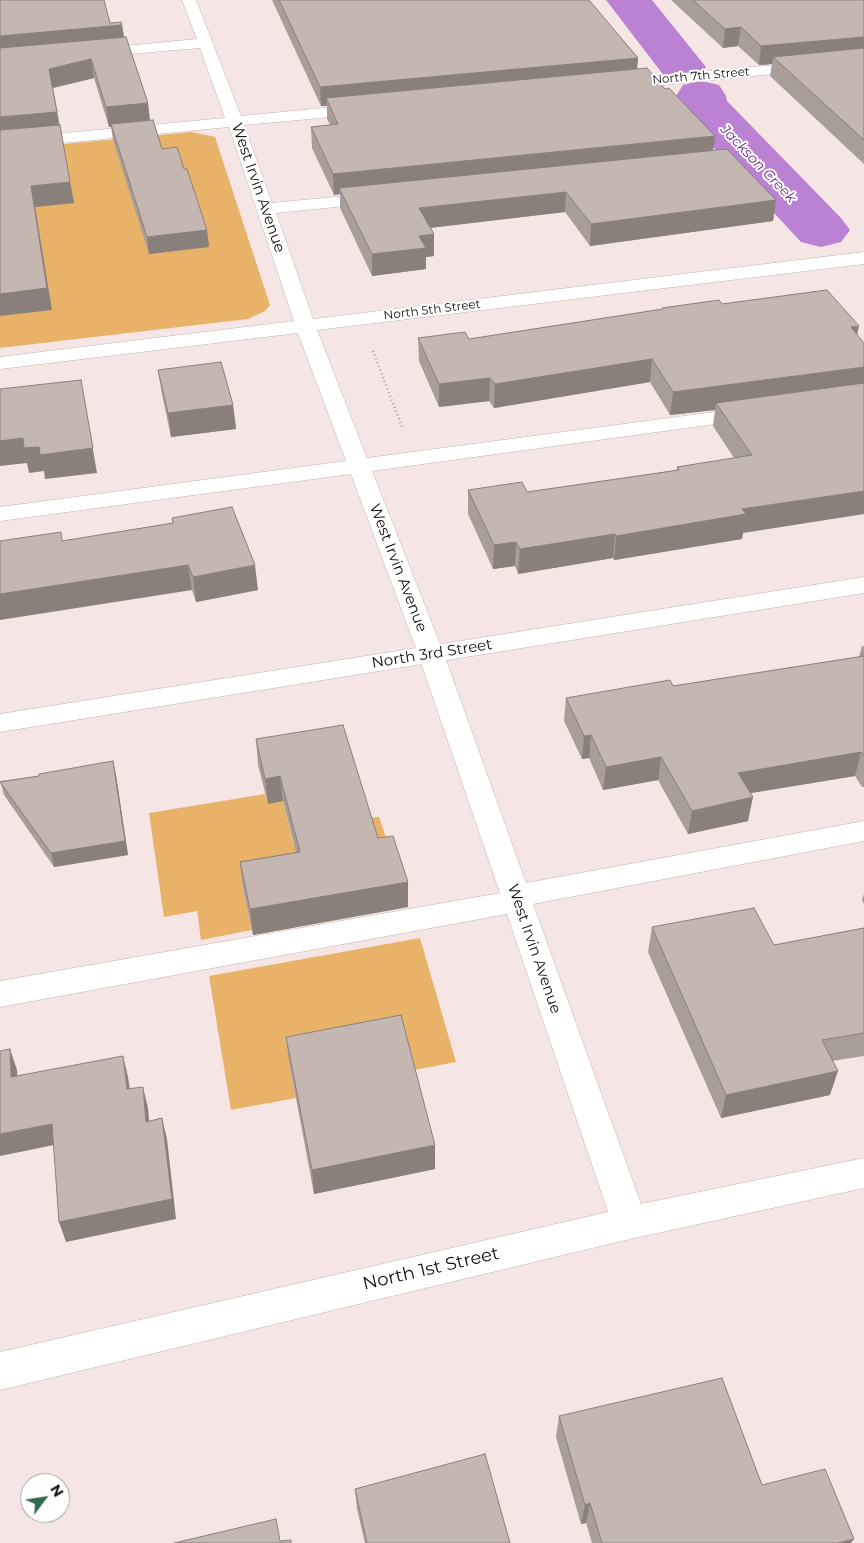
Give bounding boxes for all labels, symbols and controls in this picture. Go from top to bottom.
street label: North 7th Street [652,65,750,87]
street label: West Irvin Avenue [227,121,289,255]
water label: Jackson Creek [717,122,799,206]
street label: North 5th Street [383,297,481,323]
street label: West Irvin Avenue [365,501,431,635]
street label: North 3rd Street [370,636,494,672]
street label: West Irvin Avenue [503,882,565,1016]
street label: North 1st Street [361,1243,501,1295]
north arrow [20,1473,70,1523]
text: N [46,1481,68,1500]

